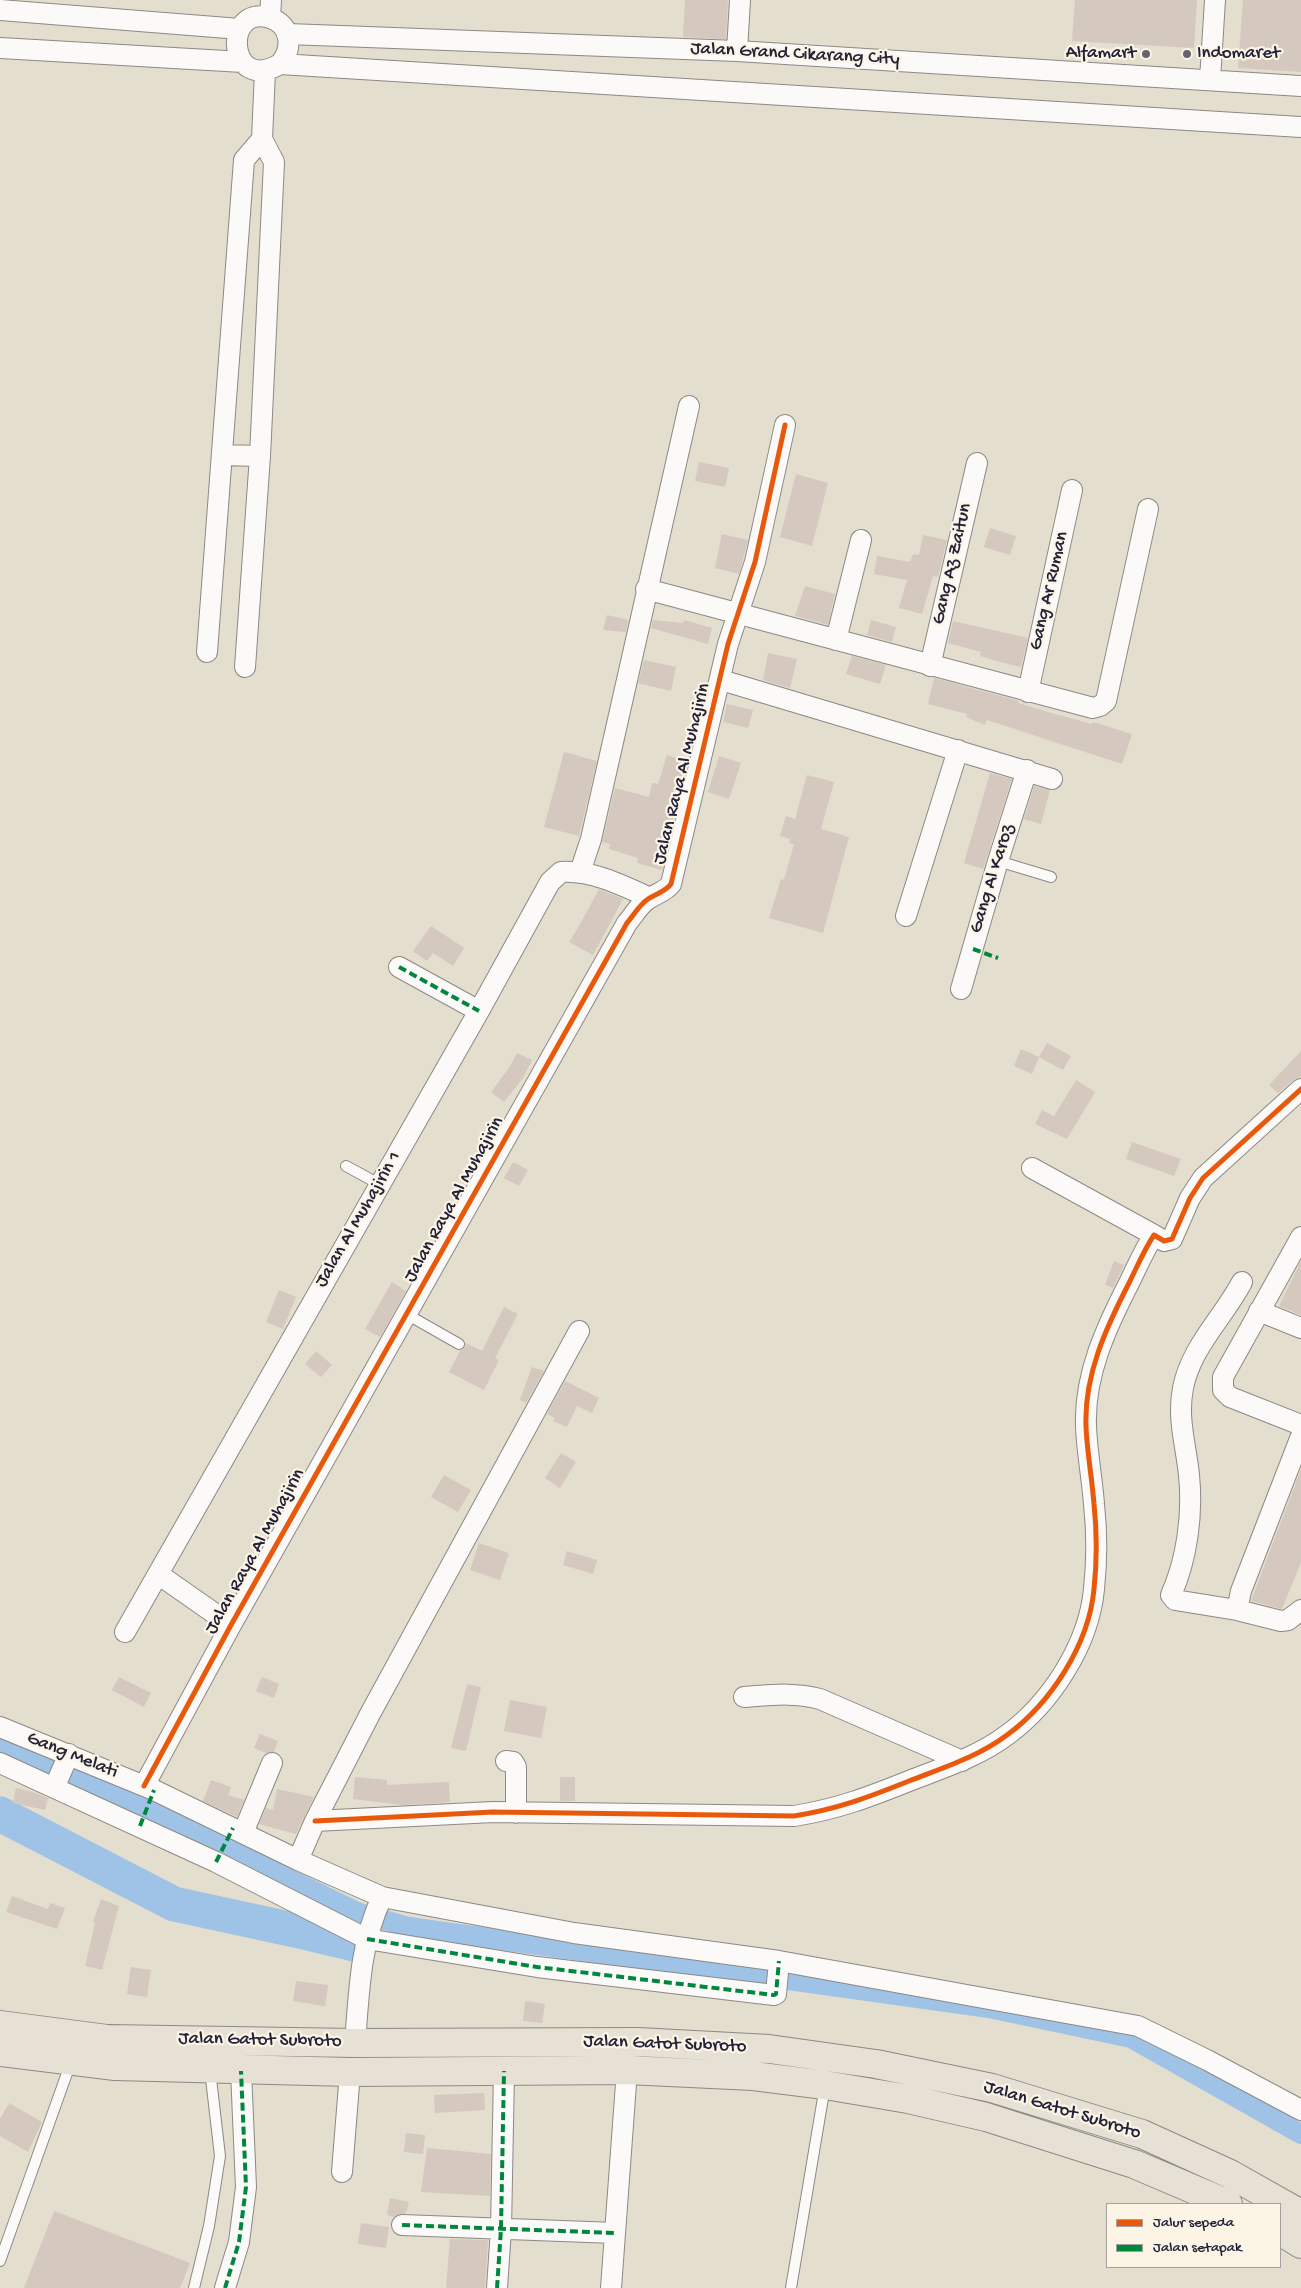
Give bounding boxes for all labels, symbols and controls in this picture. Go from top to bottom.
street label: Jalan Grand Cikarang City [690,38,900,72]
place label: Alfamart [1066,43,1136,65]
place label: Indomaret [1197,43,1280,65]
marker: Alfamart [1140,48,1152,60]
marker: Indomaret [1181,48,1193,60]
street label: Gang Az Zaitun [928,501,978,627]
street label: Gang Ar Ruman [1025,529,1075,653]
street label: Jalan Raya Al Muhajirin [649,681,717,867]
street label: Gang Al Karoz [966,822,1020,936]
street label: Jalan Raya Al Muhajirin [400,1113,510,1287]
street label: Jalan Al Muhajirin 1 [311,1148,407,1292]
street label: Jalan Raya Al Muhajirin [201,1465,311,1639]
street label: Gang Melati [23,1727,121,1785]
street label: Jalan Gatot Subroto [178,2028,342,2054]
street label: Jalan Gatot Subroto [583,2031,747,2059]
street label: Jalan Gatot Subroto [981,2076,1143,2146]
legend [1106,2203,1281,2268]
text: Jalur sepeda [1153,2214,1234,2232]
text: Jalan setapak [1153,2239,1242,2257]

